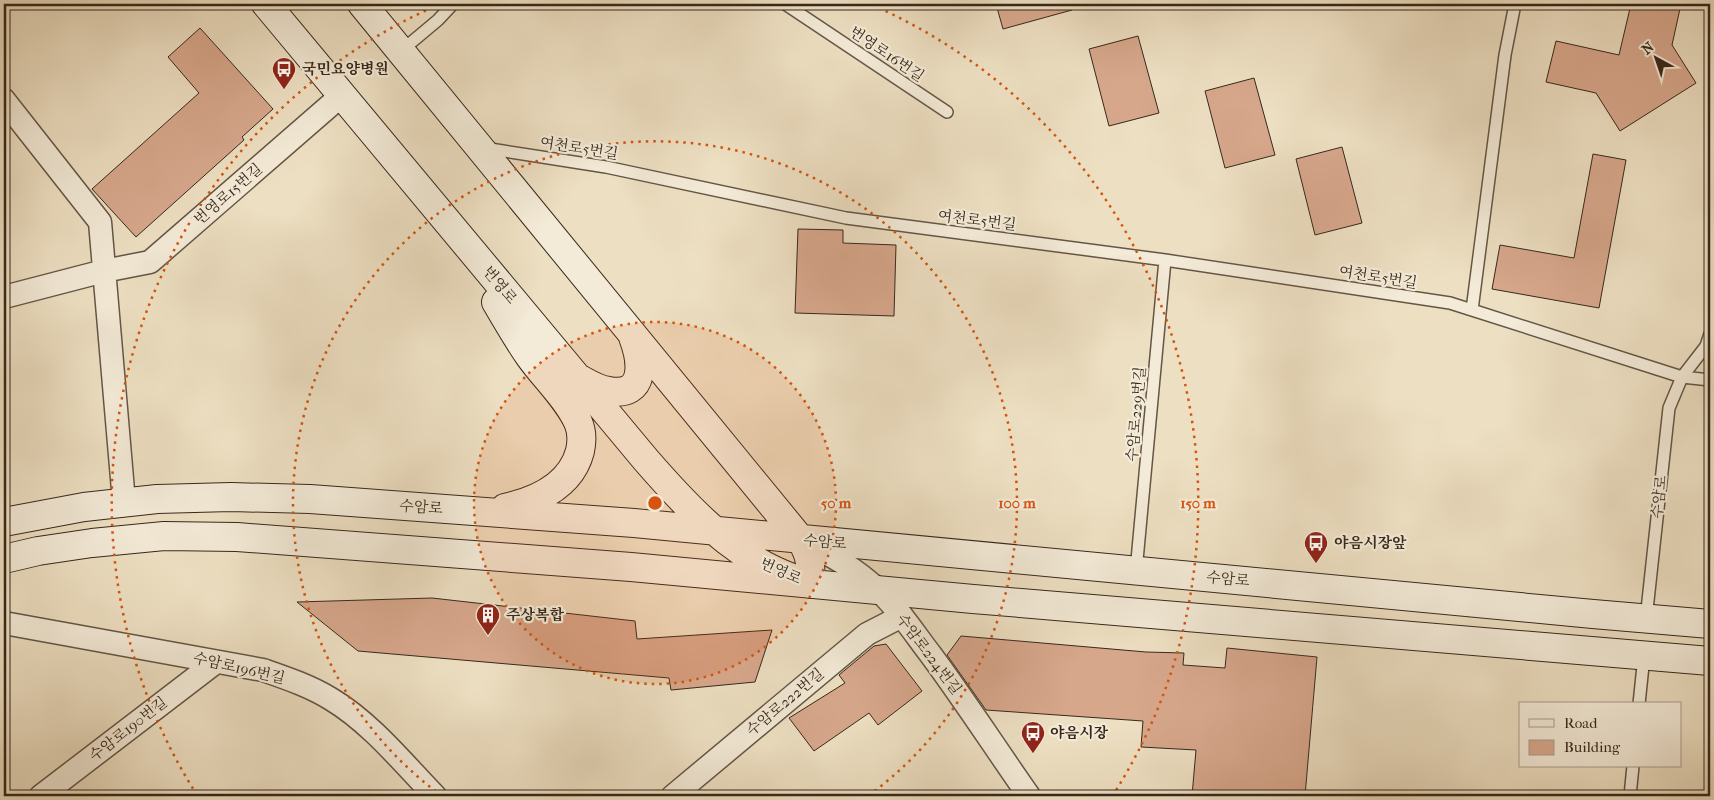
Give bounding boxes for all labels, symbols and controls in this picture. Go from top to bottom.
street label: 번영로16번길 [846,23,928,85]
north arrow [1632,32,1682,82]
text: N [1638,38,1658,58]
bus stop icon: 국민요양병원 [271,56,297,90]
place label: 국민요양병원 [302,60,389,78]
street label: 여천로5번길 [539,133,619,163]
street label: 번영로15번길 [190,160,266,228]
street label: 여천로5번길 [937,206,1017,234]
street label: 여천로5번길 [1338,262,1418,292]
street label: 번영로 [479,263,521,308]
street label: 수암로229번길 [1123,366,1149,462]
street label: 수암로 [1648,474,1670,520]
centre of rings [646,494,664,512]
text: 50 m [821,494,852,512]
text: 100 m [998,494,1036,512]
text: 150 m [1180,494,1216,512]
street label: 수암로 [399,497,444,518]
bus stop icon: 야음시장앞 [1303,530,1329,564]
street label: 수암로 [803,531,848,553]
place label: 야음시장앞 [1334,534,1407,552]
street label: 번영로 [757,554,805,588]
street label: 수암로 [1206,568,1251,590]
building icon: 주상복합 [475,602,501,636]
place label: 주상복합 [506,606,564,624]
street label: 수암로224번길 [893,610,965,698]
street label: 수암로196번길 [191,649,287,687]
street label: 수암로222번길 [743,664,827,740]
street label: 수암로190번길 [85,693,171,765]
legend [1519,702,1682,768]
text: Road [1564,714,1598,732]
bus stop icon: 야음시장 [1020,720,1046,754]
place label: 야음시장 [1050,724,1108,742]
text: Building [1564,738,1621,756]

